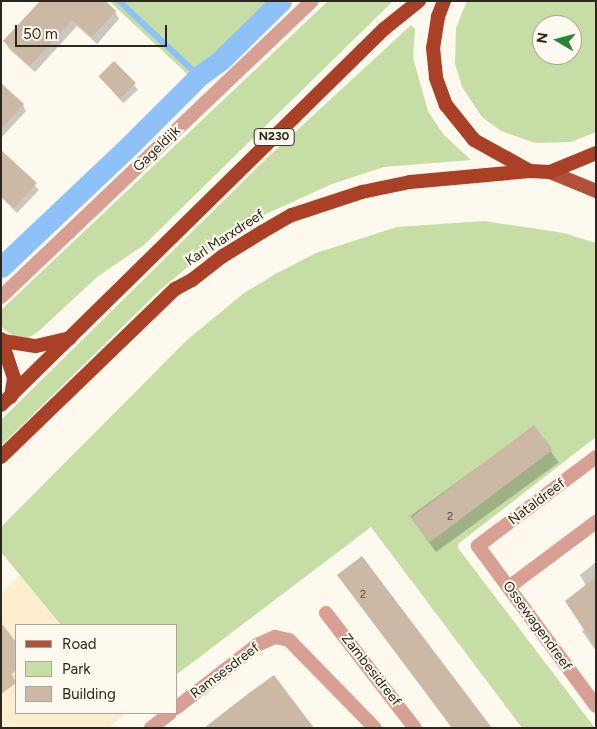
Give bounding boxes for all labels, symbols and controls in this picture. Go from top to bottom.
scale bar [18,15,170,47]
north arrow [532,15,582,65]
text: 50 m [23,25,58,43]
text: N [533,31,552,45]
street label: Gageldijk [130,123,184,175]
road number: N230 [253,128,295,146]
street label: Karl Marxdreef [182,206,268,270]
street label: Nataldreef [505,475,569,529]
house number: 2 [447,510,453,524]
street label: Ossewagendreef [499,578,575,674]
house number: 2 [360,588,366,602]
legend [15,624,178,714]
street label: Zambesidreef [338,631,404,709]
text: Road [62,635,97,653]
street label: Ramsesdreef [187,640,263,702]
text: Park [62,660,91,678]
text: Building [62,685,116,703]

